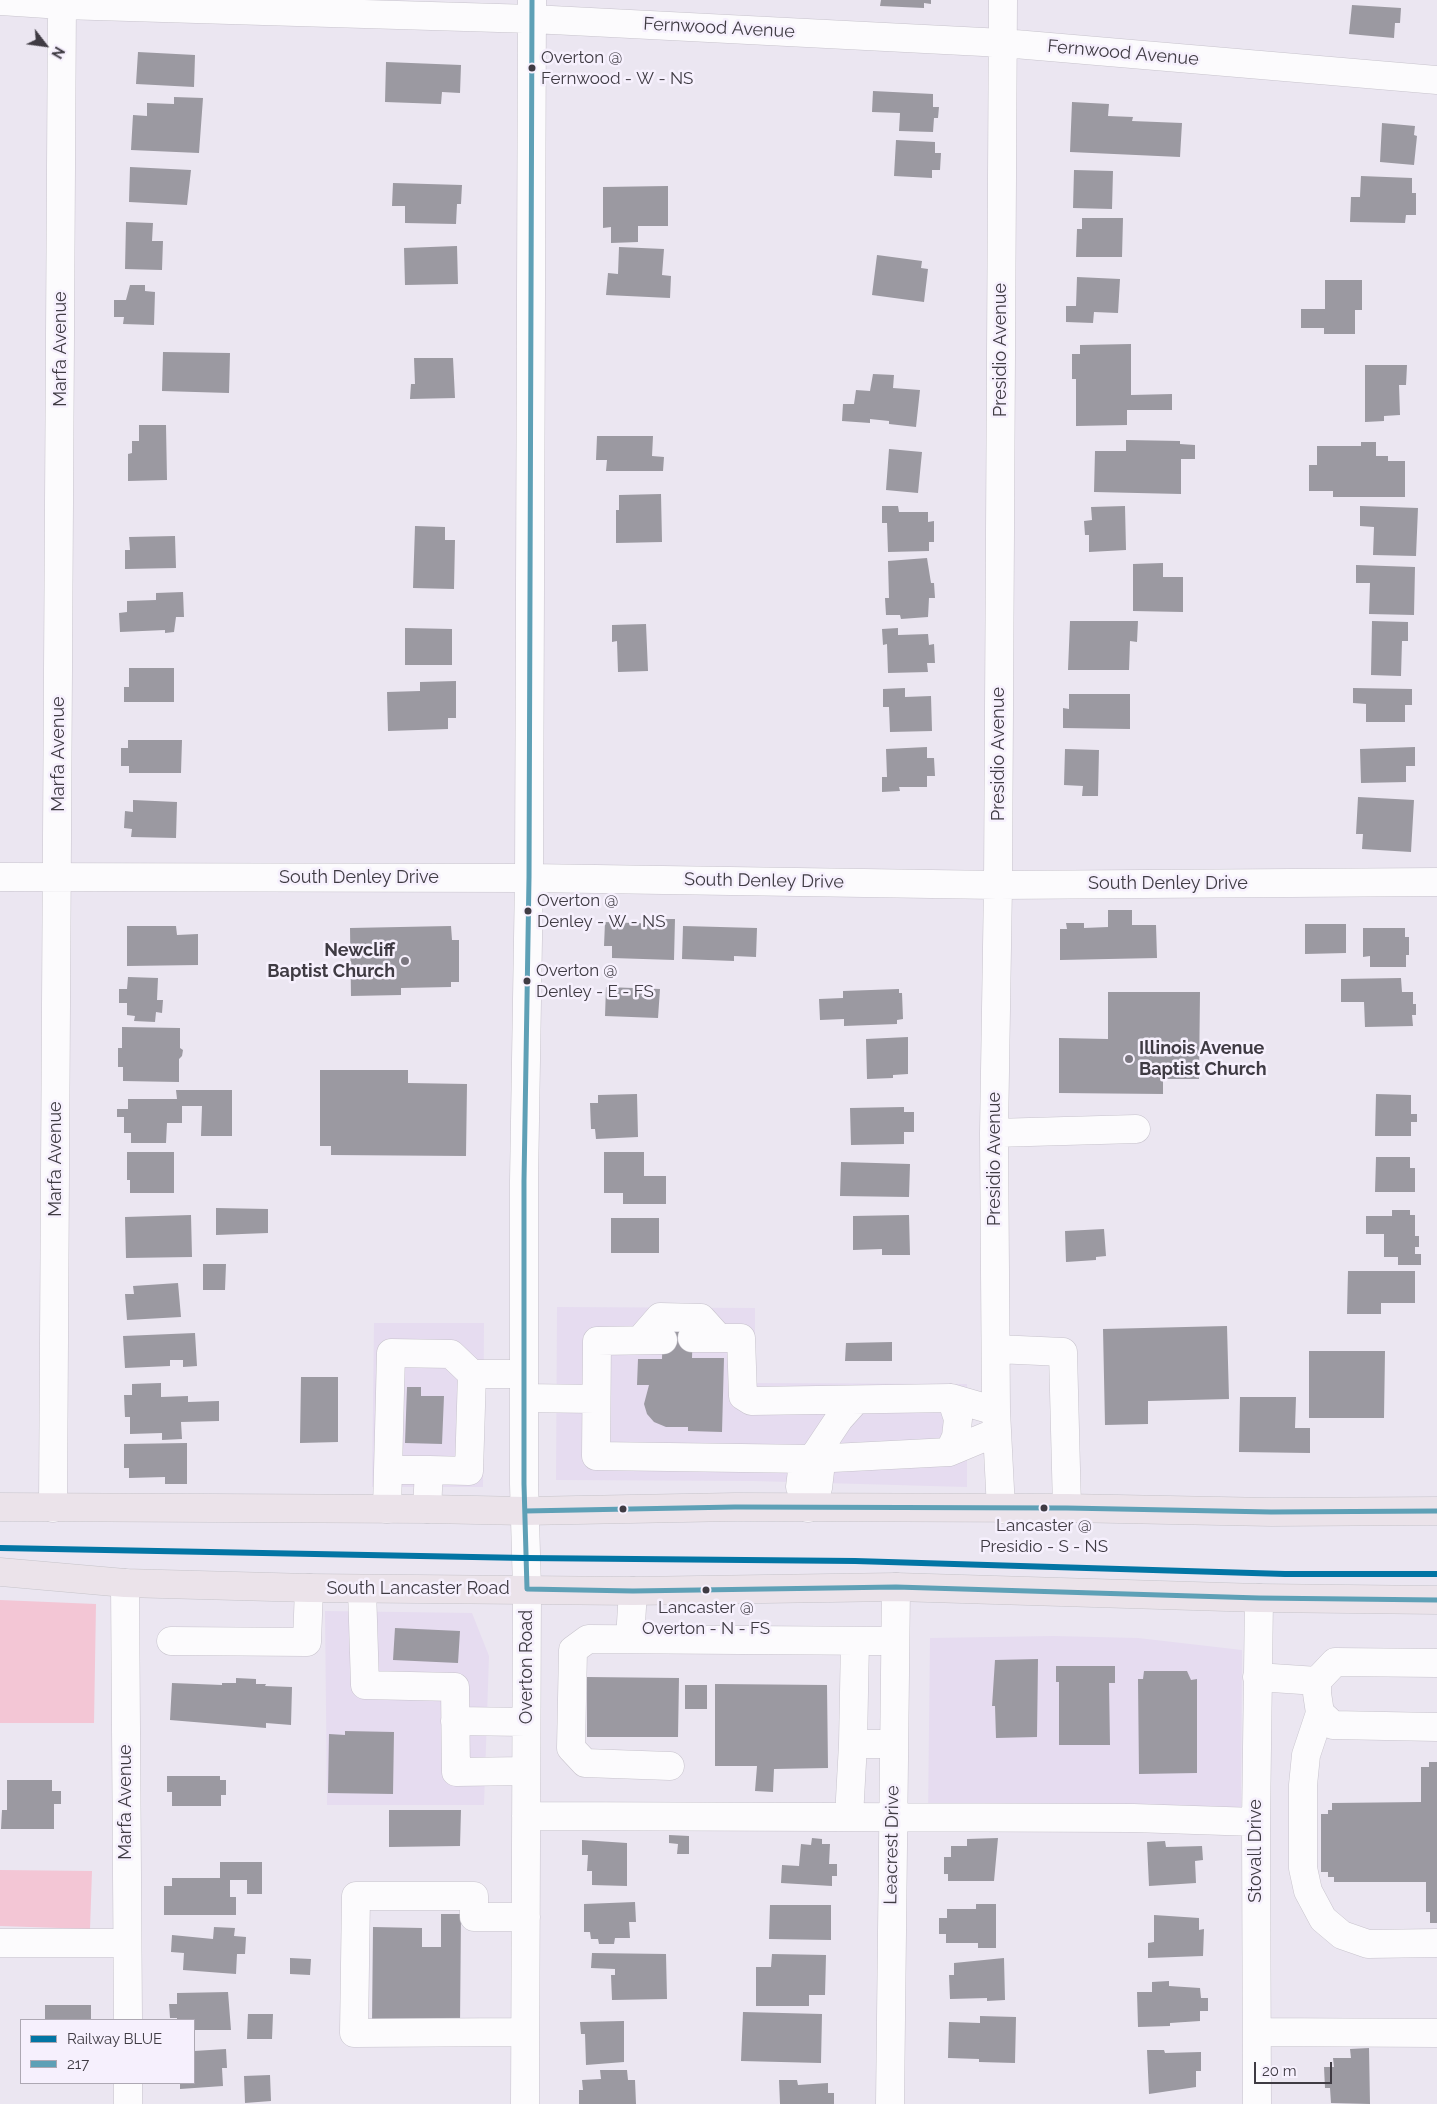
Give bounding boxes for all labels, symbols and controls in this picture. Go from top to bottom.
street label: Fernwood Avenue [643,13,795,43]
north arrow [20,20,70,70]
street label: Fernwood Avenue [1046,36,1200,70]
text: N [48,44,68,61]
place label: Overton @ Fernwood - W - NS [541,48,693,88]
marker: Overton @ Fernwood - W - NS [527,63,537,73]
street label: Presidio Avenue [990,283,1012,417]
street label: Marfa Avenue [50,291,72,407]
street label: Presidio Avenue [988,687,1010,821]
street label: Marfa Avenue [48,696,70,812]
street label: South Denley Drive [279,867,439,889]
street label: South Denley Drive [684,869,844,893]
street label: South Denley Drive [1088,873,1248,895]
place label: Overton @ Denley - W - NS [537,891,666,931]
marker: Overton @ Denley - W - NS [523,906,533,916]
place label: Newcliff Baptist Church [267,940,395,982]
marker: Newcliff Baptist Church [399,955,411,967]
place label: Overton @ Denley - E - FS [536,961,654,1001]
marker: Overton @ Denley - E - FS [522,976,532,986]
place label: Illinois Avenue Baptist Church [1139,1038,1267,1080]
marker: Illinois Avenue Baptist Church [1123,1053,1135,1065]
street label: Presidio Avenue [984,1092,1006,1226]
street label: Marfa Avenue [45,1101,67,1217]
marker: Lancaster @ Presidio - S - NS [1039,1503,1049,1513]
unlabelled marker [618,1504,628,1514]
place label: Lancaster @ Presidio - S - NS [980,1516,1108,1556]
street label: South Lancaster Road [326,1578,510,1600]
marker: Lancaster @ Overton - N - FS [701,1585,711,1595]
place label: Lancaster @ Overton - N - FS [642,1598,770,1638]
street label: Overton Road [516,1610,538,1724]
street label: Marfa Avenue [115,1744,137,1860]
street label: Leacrest Drive [880,1785,904,1905]
street label: Stovall Drive [1245,1799,1267,1903]
legend [20,2019,195,2084]
text: Railway BLUE [67,2030,162,2048]
scale bar [1257,2052,1334,2084]
text: 217 [67,2055,89,2073]
text: 20 m [1262,2062,1297,2080]

